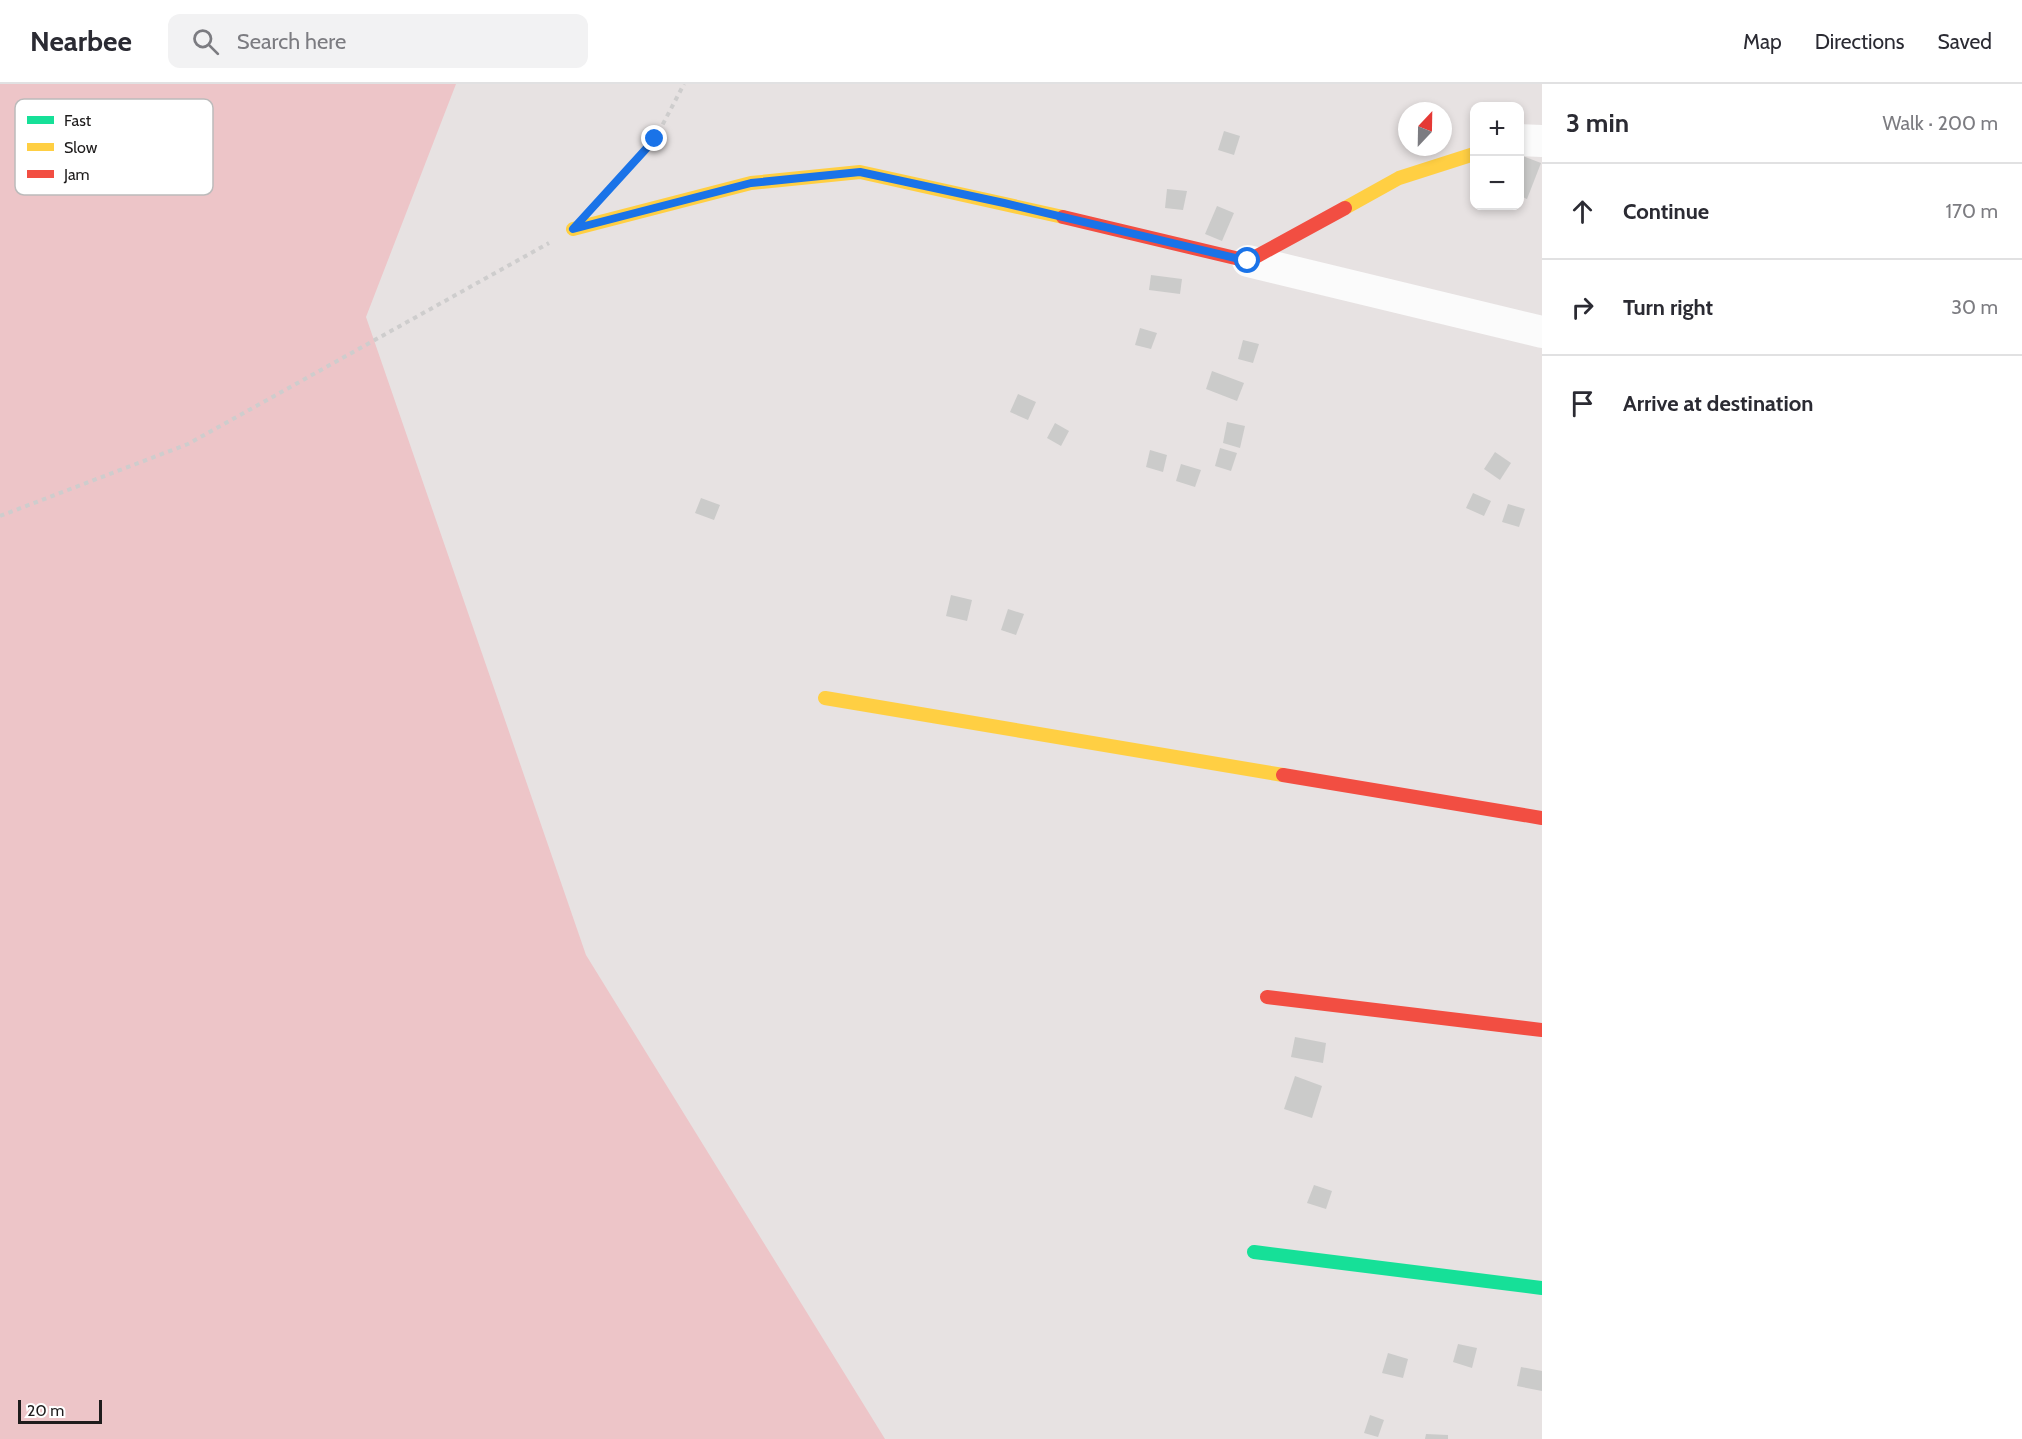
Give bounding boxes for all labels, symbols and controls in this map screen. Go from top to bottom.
search box [168,14,588,68]
text: Nearbee [30,24,132,58]
icon: search [189,25,222,58]
text: Search here [237,28,346,55]
text: Map [1743,29,1782,54]
text: Directions [1815,29,1904,54]
text: Saved [1937,29,1992,54]
legend [15,99,213,195]
north arrow [1398,102,1452,156]
map controls [1470,102,1524,210]
button: + [1470,102,1524,156]
text: 3 min [1566,107,1629,139]
text: Fast [64,111,92,130]
text: Walk · 200 m [1882,111,1998,135]
route end [641,125,667,151]
text: Slow [64,138,98,157]
button: − [1470,156,1524,210]
text: Jam [63,165,90,184]
icon: ahead [1566,195,1599,228]
text: Continue [1623,198,1709,225]
text: 170 m [1946,199,1998,223]
route start [1234,247,1260,273]
icon: right [1566,291,1599,324]
text: Turn right [1623,294,1713,321]
text: 30 m [1951,295,1998,319]
icon: arrive [1566,387,1599,420]
text: Arrive at destination [1623,390,1813,417]
scale bar [18,1397,102,1424]
text: 20 m [27,1401,64,1420]

